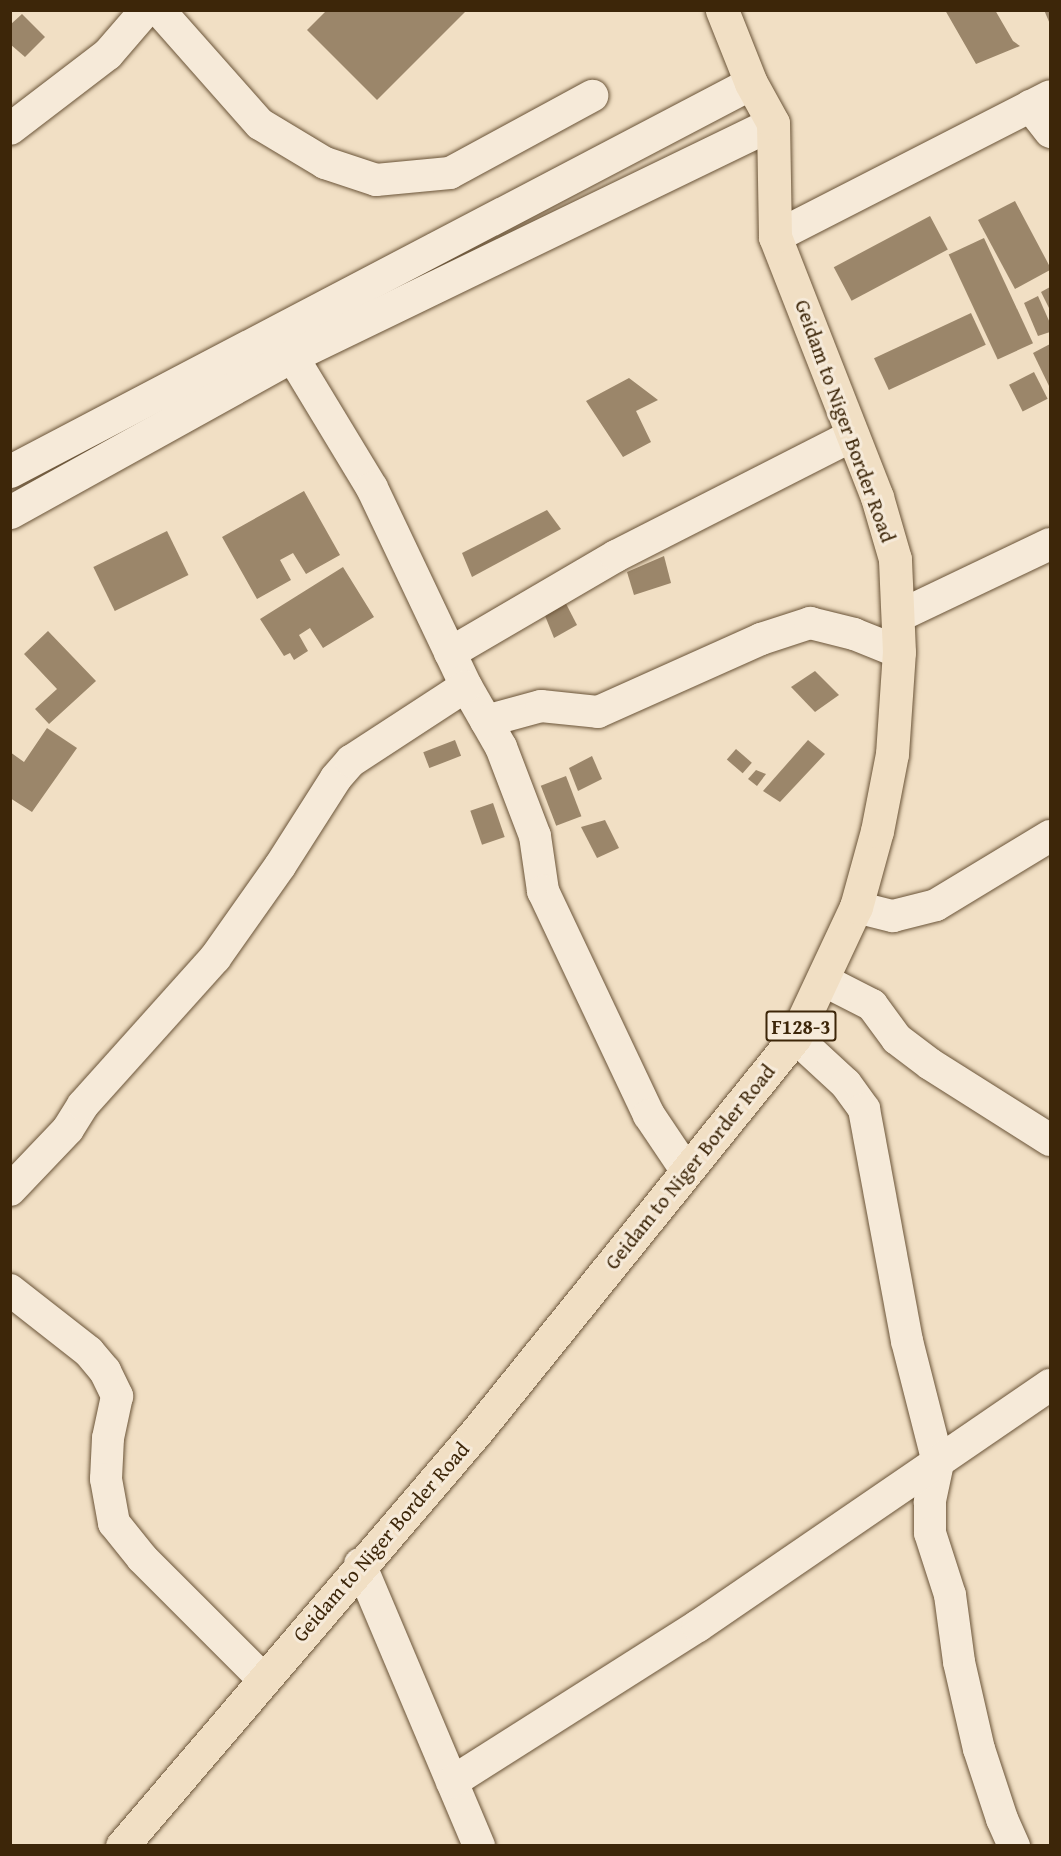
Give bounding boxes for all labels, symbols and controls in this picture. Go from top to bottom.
street label: Geidam to Niger Border Road [789,296,901,546]
road number: F128-3 [765,1009,837,1043]
street label: Geidam to Niger Border Road [600,1059,780,1275]
street label: Geidam to Niger Border Road [287,1437,475,1647]

